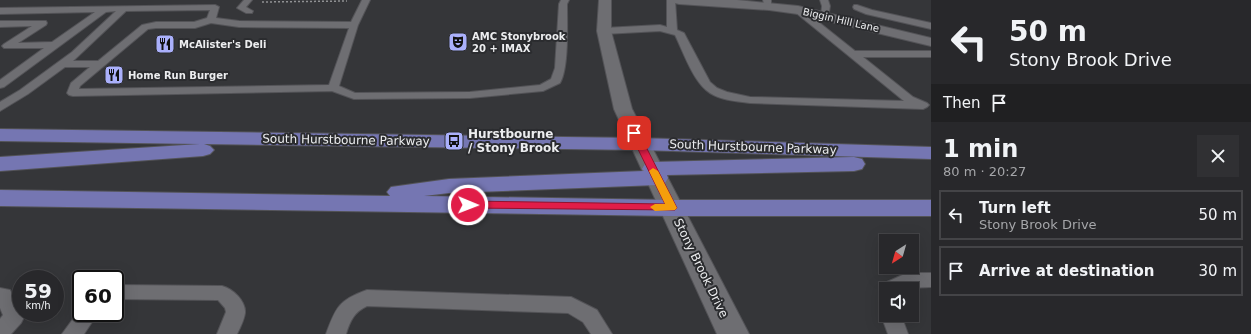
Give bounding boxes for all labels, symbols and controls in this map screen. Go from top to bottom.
street label: Biggin Hill Lane [802,6,880,34]
text: 50 m [1009,15,1087,48]
icon: left [943,16,995,68]
theatre icon: AMC Stonybrook 20 + IMAX [447,31,469,53]
place label: AMC Stonybrook 20 + IMAX [472,31,566,54]
restaurant icon: McAlister's Deli [154,33,176,55]
place label: McAlister's Deli [179,39,266,50]
text: Stony Brook Drive [1009,49,1172,70]
restaurant icon: Home Run Burger [103,64,125,86]
place label: Home Run Burger [128,70,228,81]
icon: arrive [988,92,1010,114]
text: Then [943,94,980,112]
pin [617,116,651,150]
icon: arrive [623,122,645,144]
place label: Hurstbourne / Stony Brook [468,127,560,155]
bus stop icon: Hurstbourne / Stony Brook [443,130,465,152]
street label: South Hurstbourne Parkway [262,132,430,148]
text: 1 min [943,135,1018,163]
button: close [1197,135,1239,177]
street label: South Hurstbourne Parkway [669,137,837,157]
text: 80 m · 20:27 [943,164,1026,179]
position arrow [447,184,489,226]
text: Turn left [979,199,1051,217]
icon: left [945,204,967,226]
text: 50 m [1199,206,1237,224]
street label: Stony Brook Drive [671,216,731,320]
text: Stony Brook Drive [979,217,1097,232]
north arrow [879,234,919,274]
map controls [879,234,919,322]
icon: arrive [945,260,967,282]
text: Arrive at destination [979,262,1154,280]
text: 30 m [1199,262,1237,280]
speed limit sign: 60 [72,270,124,322]
text: 59 [24,279,52,303]
button: sound [879,282,919,322]
text: km/h [25,300,51,311]

